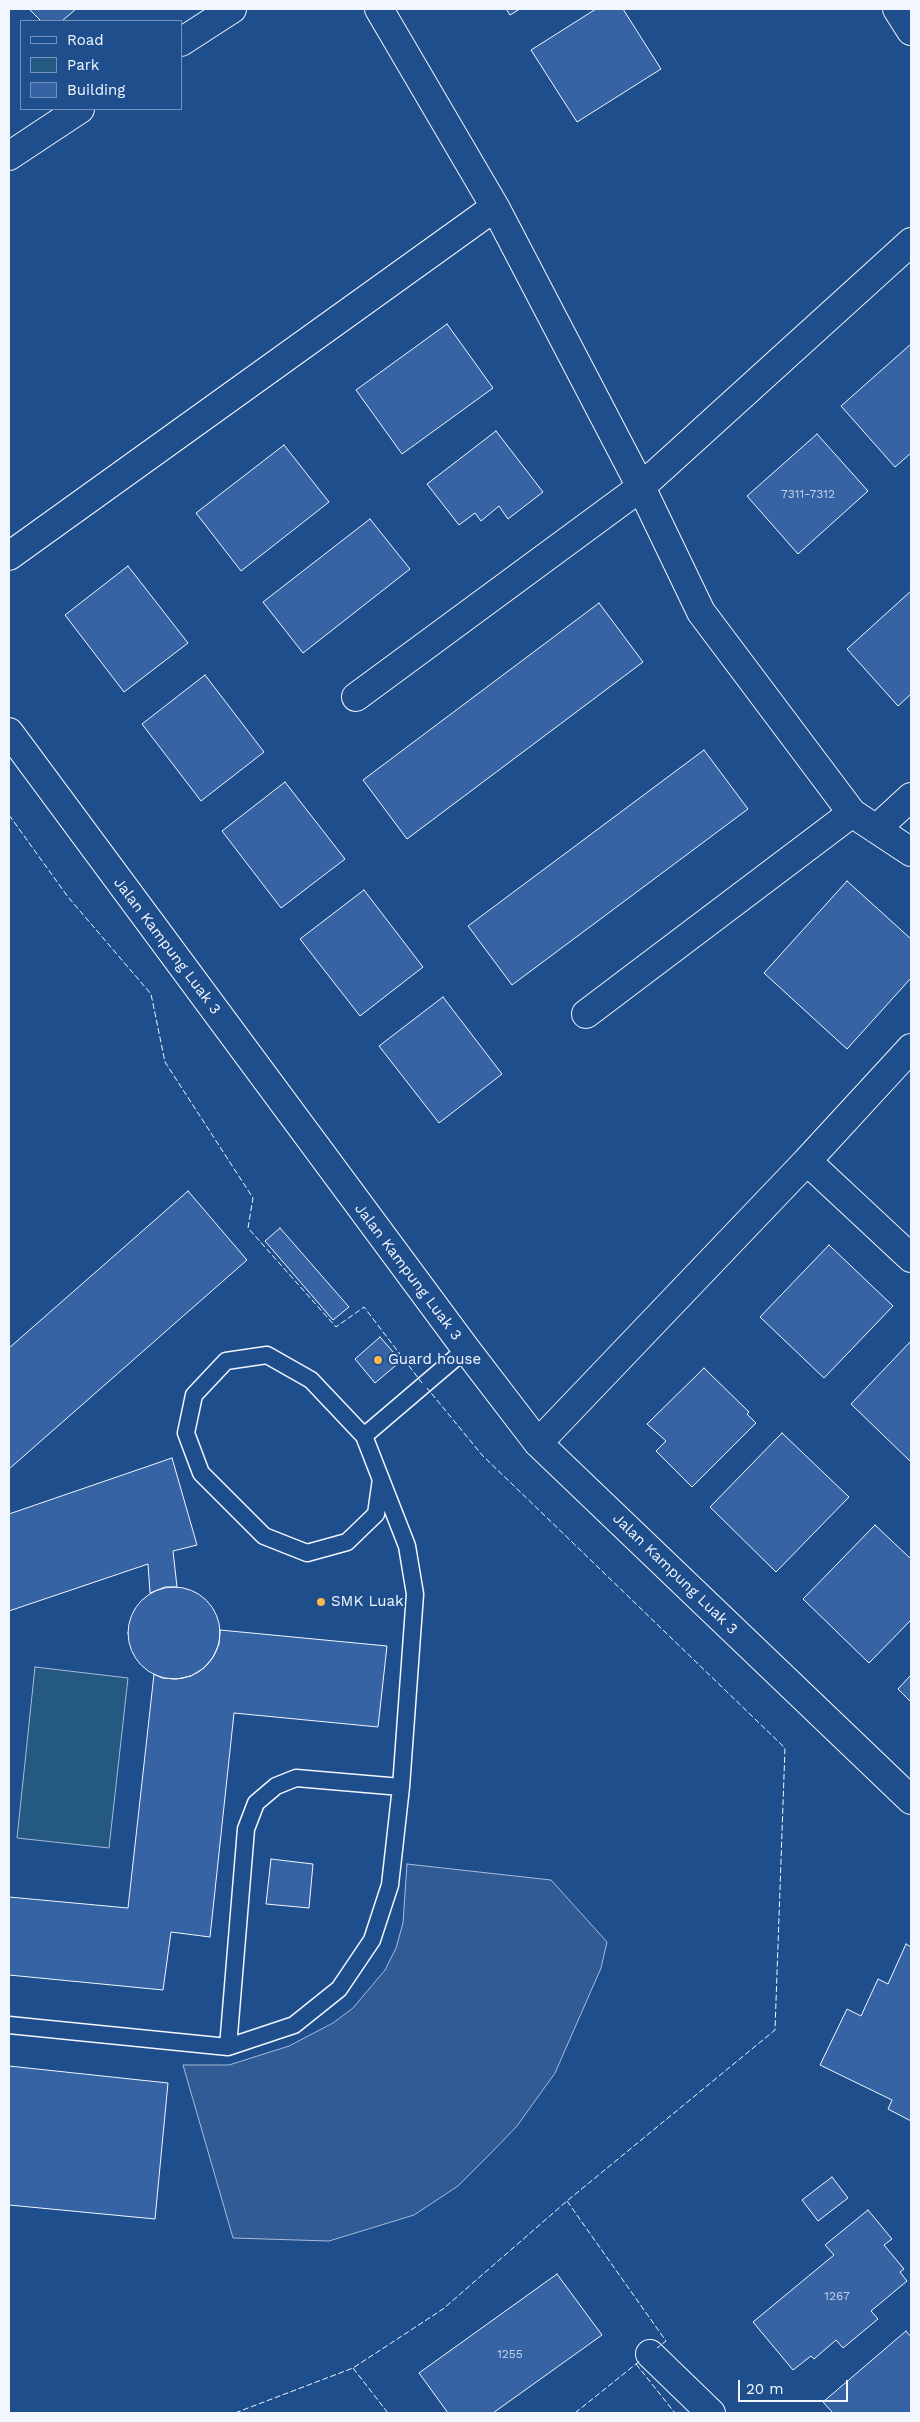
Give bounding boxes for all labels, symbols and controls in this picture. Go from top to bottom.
legend [20,20,182,110]
text: Road [67,31,104,49]
text: Park [67,56,99,74]
text: Building [67,81,125,99]
house number: 7311-7312 [781,487,835,501]
street label: Jalan Kampung Luak 3 [110,874,224,1018]
street label: Jalan Kampung Luak 3 [351,1200,465,1344]
place label: Guard house [388,1351,481,1369]
marker: Guard house [372,1354,384,1366]
street label: Jalan Kampung Luak 3 [609,1510,741,1638]
place label: SMK Luak [331,1593,403,1611]
marker: SMK Luak [315,1596,327,1608]
house number: 1267 [824,2289,850,2303]
house number: 1255 [497,2347,523,2361]
scale bar [740,2370,850,2402]
text: 20 m [746,2380,784,2398]

